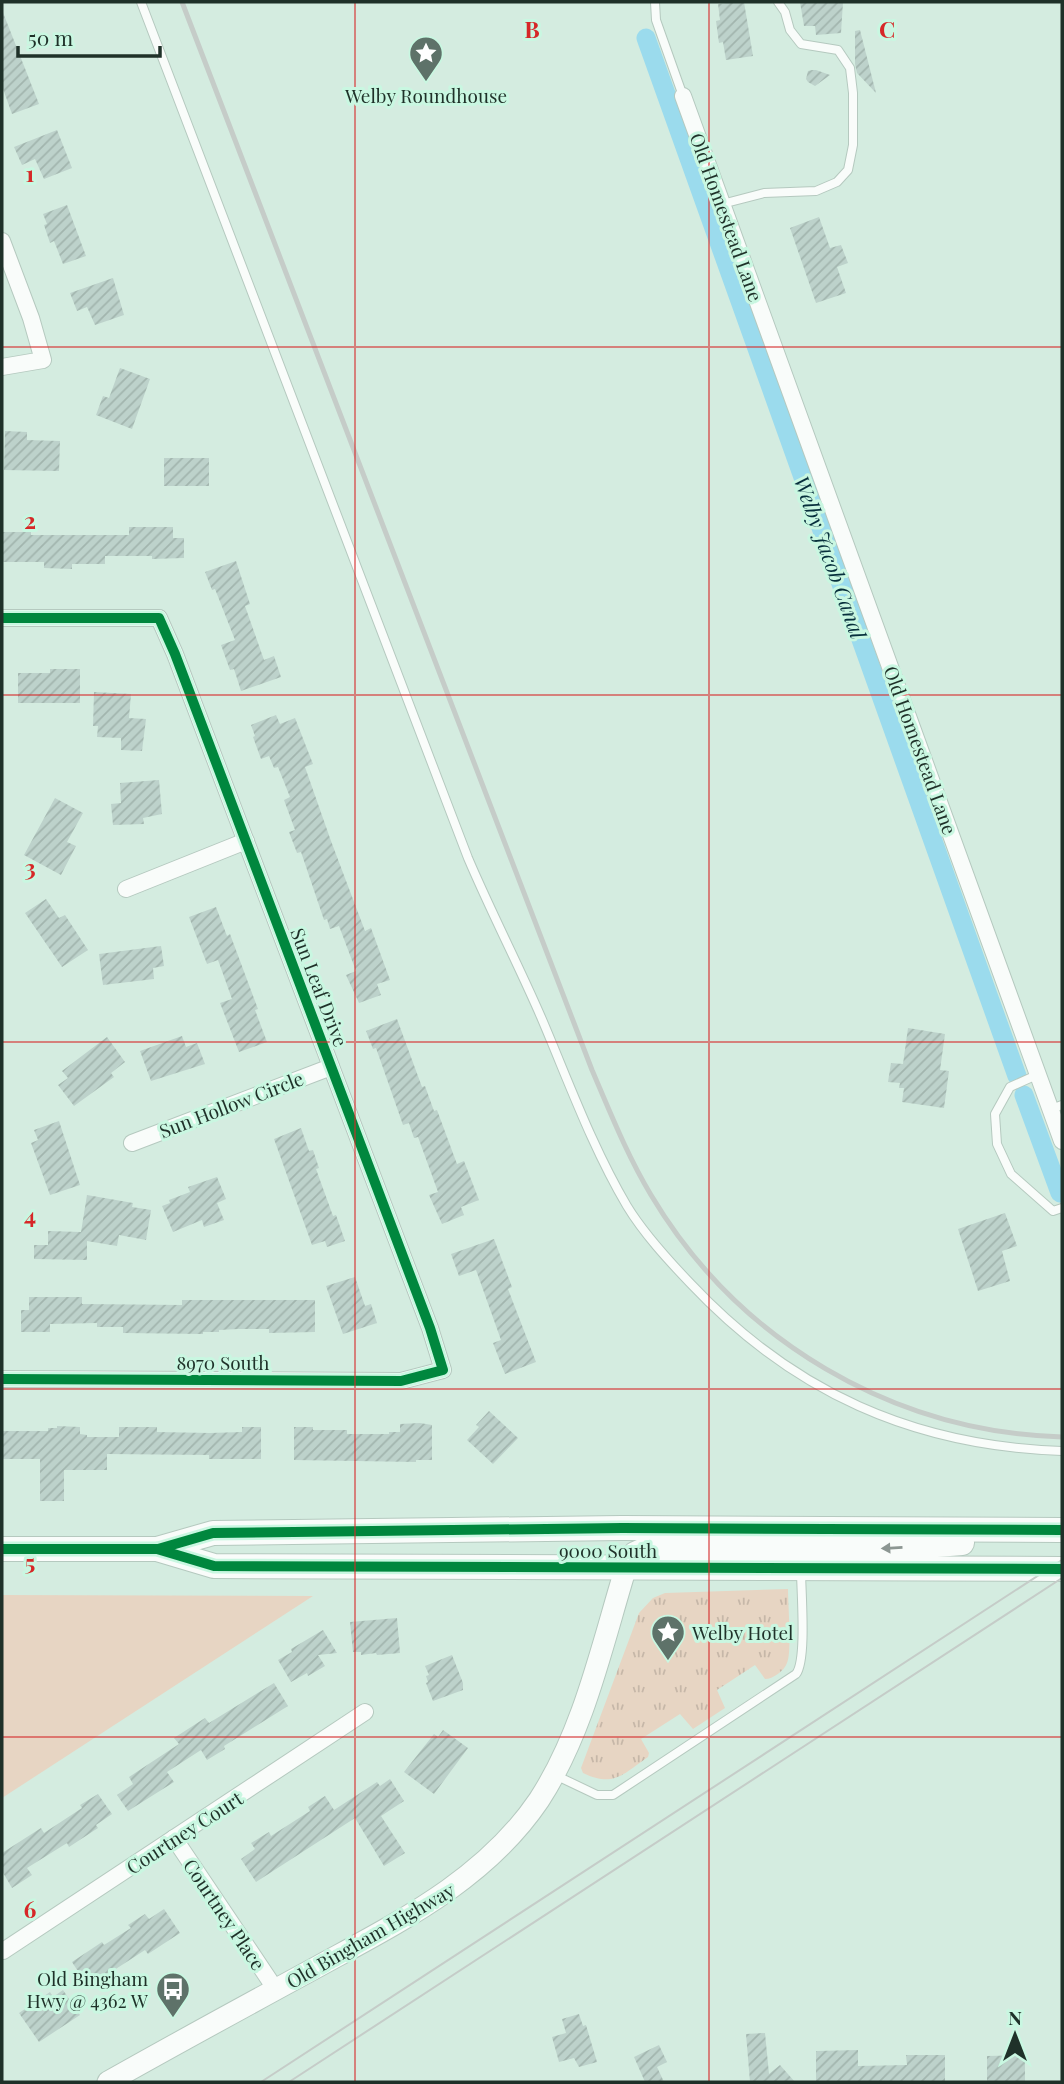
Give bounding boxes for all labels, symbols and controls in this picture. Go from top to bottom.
text: B [524,13,540,44]
text: C [879,13,895,44]
scale bar [18,14,159,58]
text: 50 m [28,23,74,51]
place icon: Welby Roundhouse [407,34,445,83]
place label: Welby Roundhouse [344,82,507,108]
street label: Old Homestead Lane [684,129,770,305]
text: 1 [26,157,35,188]
water label: Welby Jacob Canal [789,472,874,643]
text: 2 [24,504,36,535]
street label: Old Homestead Lane [878,662,964,838]
text: 3 [24,851,36,882]
street label: Sun Leaf Drive [285,924,355,1050]
street label: Sun Hollow Circle [155,1065,307,1143]
text: 4 [24,1199,36,1230]
street label: 8970 South [176,1349,270,1375]
street label: 9000 South [559,1537,657,1563]
one-way arrow [880,1543,902,1554]
text: 5 [25,1546,35,1577]
place icon: Welby Hotel [649,1613,687,1662]
place label: Welby Hotel [691,1619,794,1645]
street label: Courtney Court [121,1784,247,1879]
street label: Courtney Place [178,1853,272,1975]
street label: Old Bingham Highway [281,1876,459,1994]
text: 6 [24,1893,37,1924]
place label: Old Bingham Hwy @ 4362 W [27,1965,149,2013]
bus stop icon: Old Bingham Hwy @ 4362 W [154,1970,192,2019]
north arrow [980,2000,1050,2070]
text: N [1008,2004,1022,2030]

